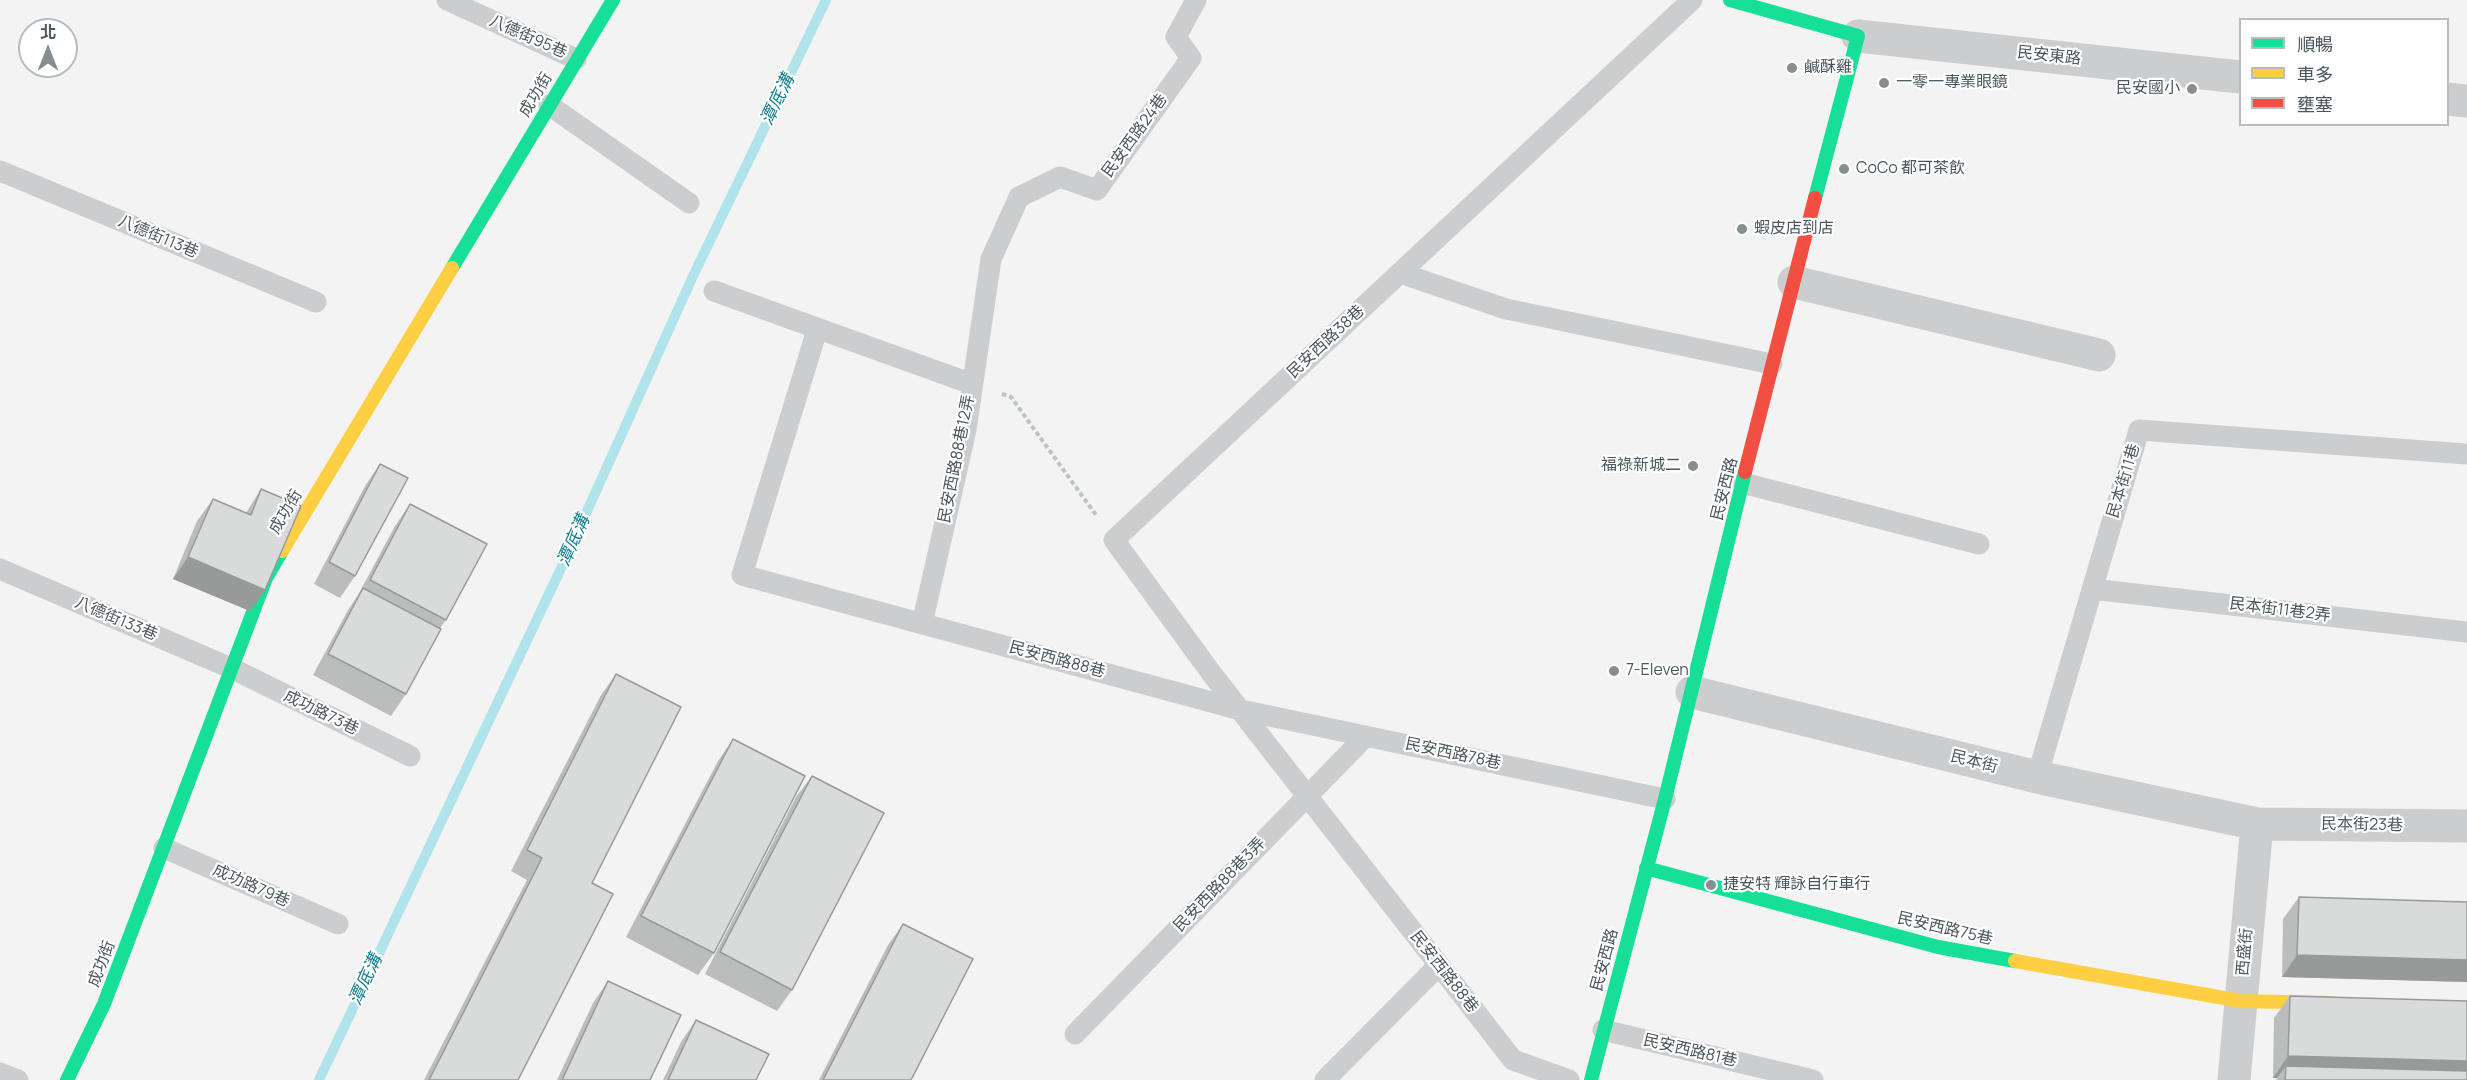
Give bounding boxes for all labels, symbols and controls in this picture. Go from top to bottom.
street label: 八德街95巷 [486,11,570,63]
north arrow [18,18,78,78]
legend [2239,18,2449,126]
text: 北 [40,21,56,43]
text: 順暢 [2297,32,2333,56]
street label: 民安東路 [2016,43,2082,69]
place label: 鹹酥雞 [1804,58,1852,78]
marker: 鹹酥雞 [1785,61,1799,75]
text: 車多 [2297,62,2333,86]
street label: 成功街 [515,69,557,121]
water label: 潭底溝 [756,71,800,129]
place label: 一零一專業眼鏡 [1896,73,2008,93]
marker: 一零一專業眼鏡 [1877,76,1891,90]
place label: 民安國小 [2116,79,2180,99]
marker: 民安國小 [2185,82,2199,96]
street label: 民安西路24巷 [1098,91,1172,181]
text: 壅塞 [2297,92,2333,116]
place label: CoCo 都可茶飲 [1856,159,1965,179]
marker: CoCo 都可茶飲 [1837,162,1851,176]
street label: 八德街113巷 [115,211,201,263]
place label: 蝦皮店到店 [1754,219,1834,239]
marker: 蝦皮店到店 [1735,222,1749,236]
street label: 民安西路38巷 [1284,302,1368,382]
street label: 民安西路88巷12弄 [935,393,979,525]
street label: 民本街11巷 [2104,442,2144,520]
place label: 福祿新城二 [1601,456,1681,476]
street label: 民安西路 [1708,456,1742,522]
marker: 福祿新城二 [1686,459,1700,473]
street label: 成功街 [265,486,307,538]
water label: 潭底溝 [553,512,595,570]
street label: 八德街133巷 [72,593,160,645]
street label: 民本街11巷2弄 [2228,594,2332,626]
street label: 民安西路88巷 [1007,638,1107,682]
place label: 7-Eleven [1626,661,1689,681]
marker: 7-Eleven [1607,664,1621,678]
street label: 成功路73巷 [280,687,362,739]
street label: 民安西路78巷 [1403,734,1503,774]
street label: 民本街 [1948,747,2000,777]
street label: 民本街23巷 [2321,815,2403,835]
street label: 民安西路88巷3弄 [1170,834,1270,936]
street label: 成功路79巷 [210,861,292,911]
place label: 捷安特 輝詠自行車行 [1723,875,1870,895]
marker: 捷安特 輝詠自行車行 [1704,878,1718,892]
street label: 民安西路75巷 [1895,909,1995,949]
street label: 民安西路88巷 [1406,927,1482,1017]
street label: 民安西路 [1587,927,1623,993]
street label: 西盛街 [2233,927,2257,977]
street label: 成功街 [84,938,120,990]
water label: 潭底溝 [345,951,387,1009]
street label: 民安西路81巷 [1641,1031,1739,1071]

